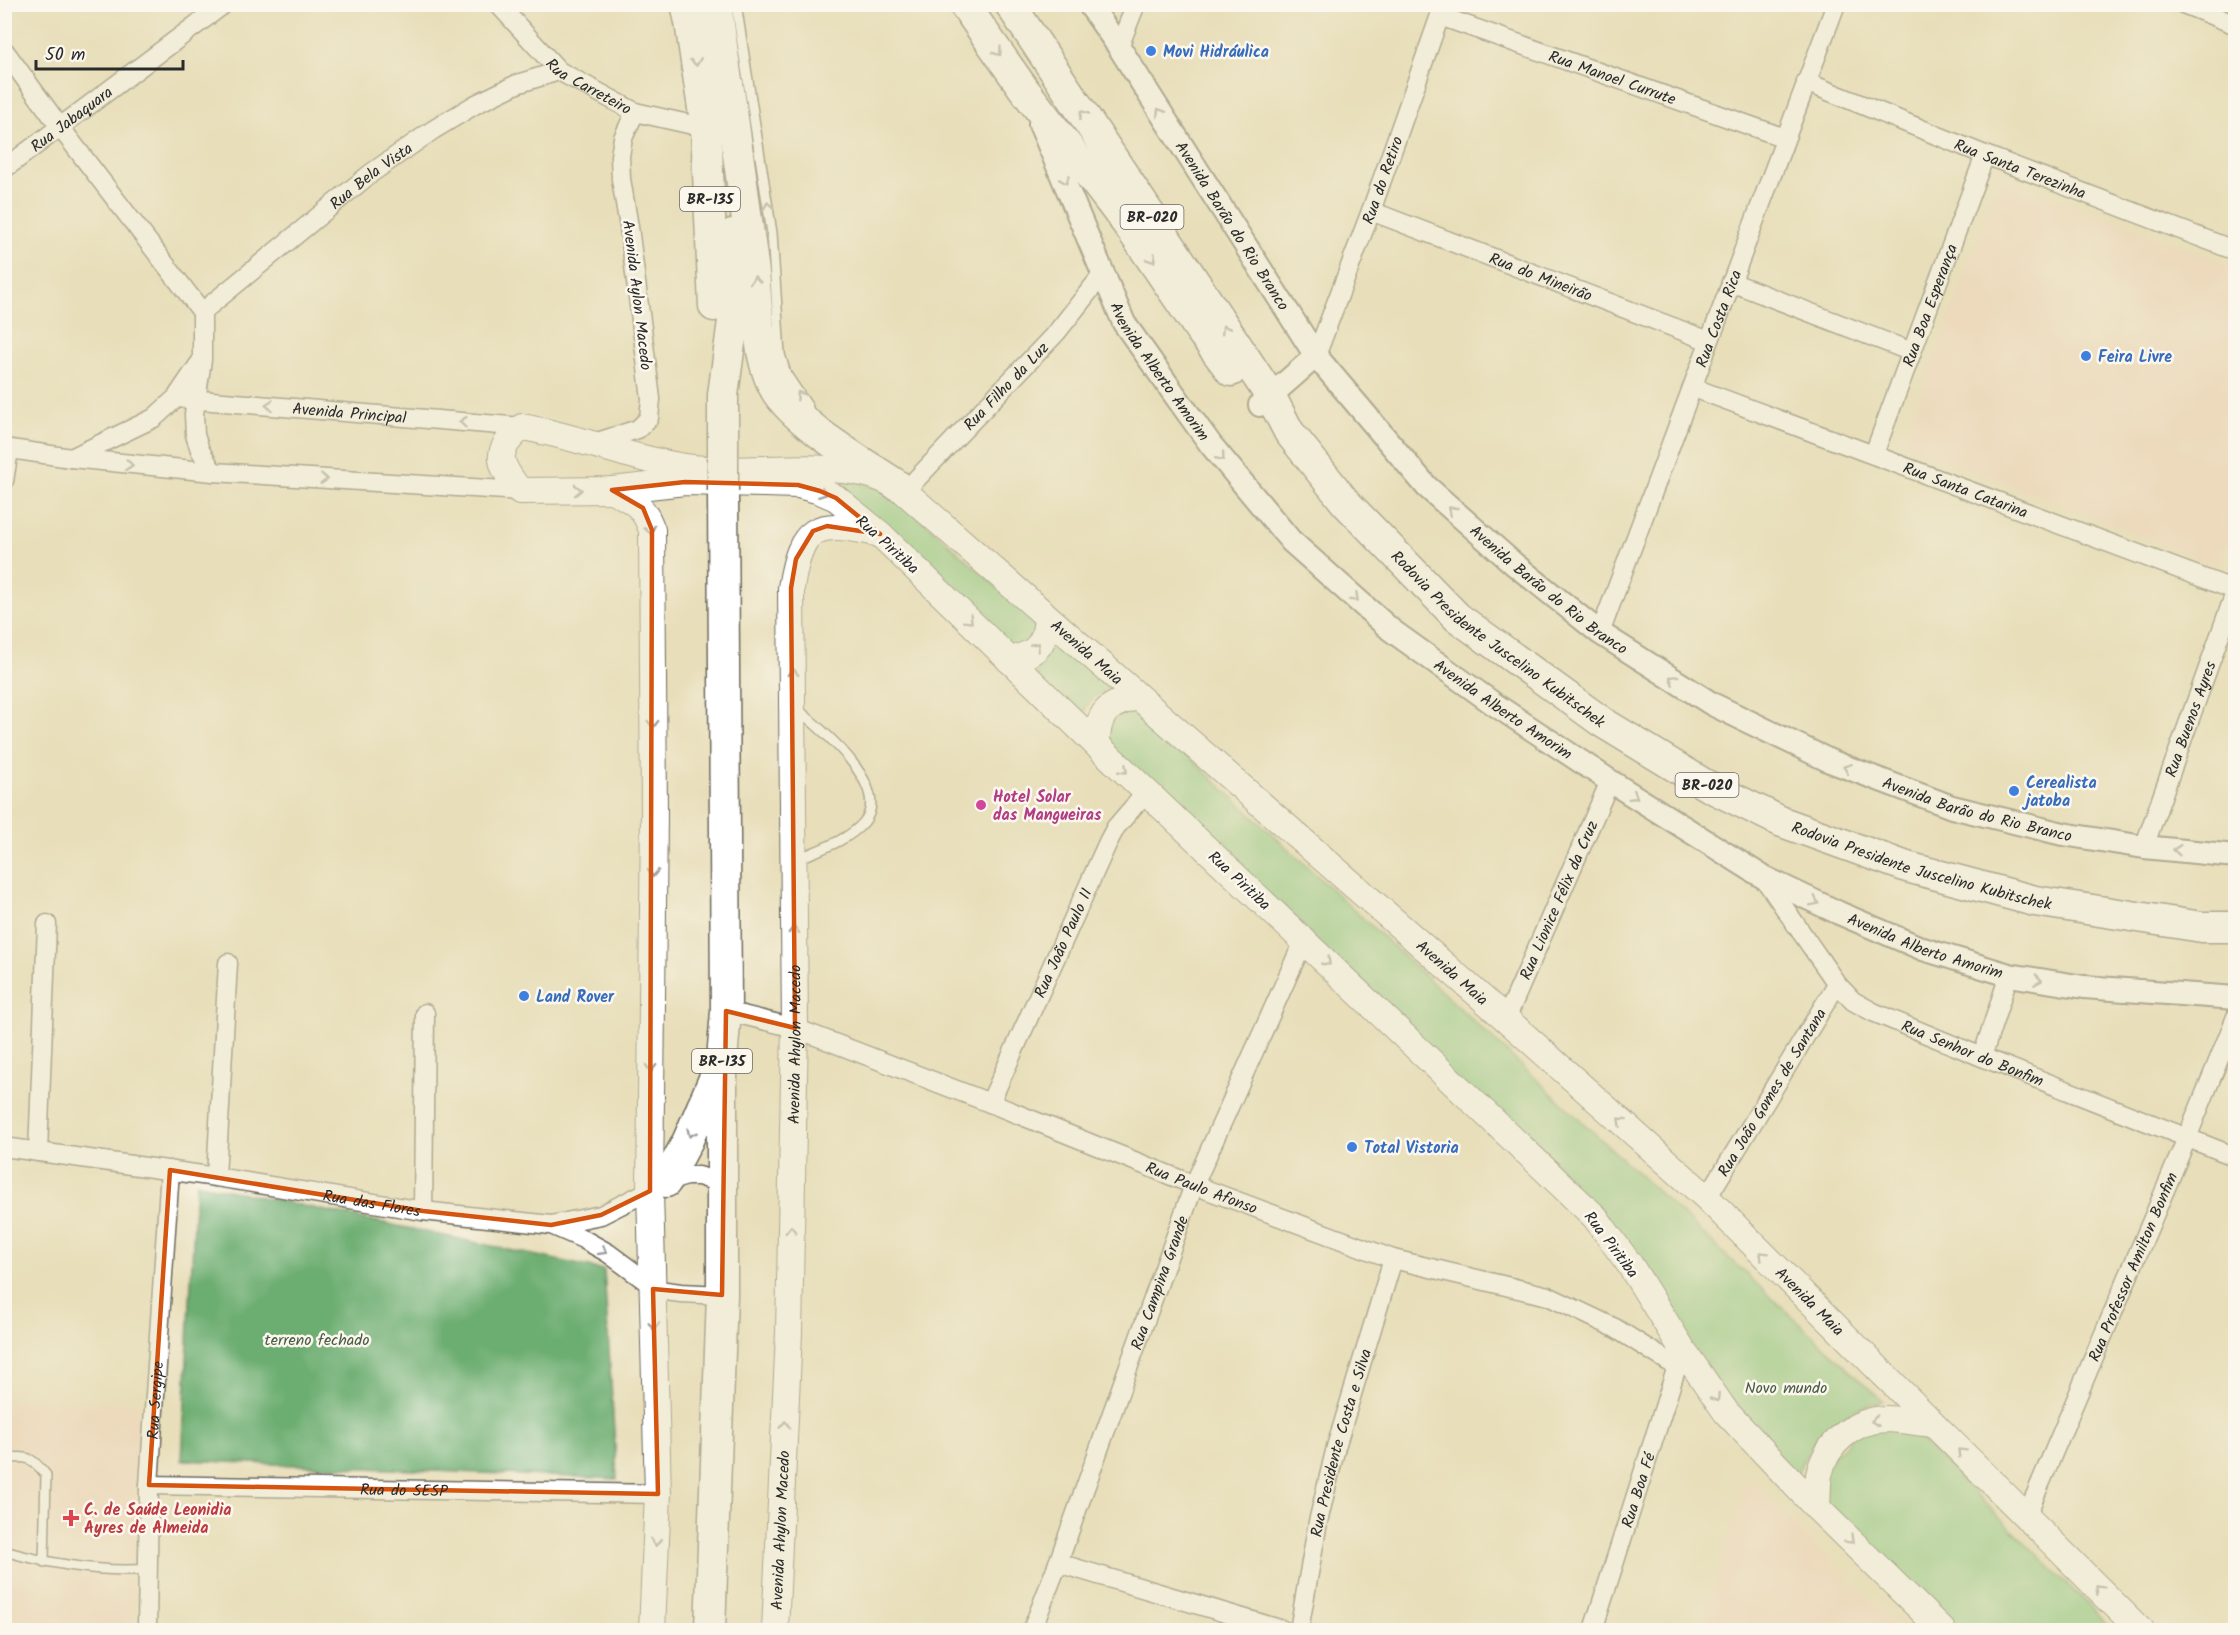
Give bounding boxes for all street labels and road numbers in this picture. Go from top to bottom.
street label: Rua Manoel Currute [1545,44,1679,112]
street label: Rua Carreteiro [539,53,636,122]
street label: Rua Jabaquara [26,81,119,159]
street label: Rua do Retiro [1356,133,1410,228]
street label: Rua Santa Terezinha [1950,133,2089,206]
street label: Rua Bela Vista [324,137,418,217]
street label: Avenida Barão do Rio Branco [1168,137,1295,316]
road number: BR-135 [680,187,740,211]
road number: BR-020 [1120,205,1184,229]
street label: Avenida Aylon Macedo [615,219,658,372]
street label: Rua Boa Esperança [1896,240,1965,370]
street label: Rua do Mineirão [1485,247,1596,309]
street label: Rua Costa Rica [1690,267,1749,371]
street label: Avenida Alberto Amorim [1103,298,1215,447]
street label: Rua Filho da Luz [958,337,1055,437]
street label: Avenida Principal [291,397,407,431]
street label: Rua Santa Catarina [1899,456,2031,526]
street label: Rua Piritiba [849,510,925,581]
street label: Avenida Barão do Rio Branco [1463,519,1632,662]
street label: Rodovia Presidente Juscelino Kubitschek [1384,545,1611,735]
street label: Avenida Maia [1044,614,1128,692]
street label: Avenida Alberto Amorim [1428,653,1577,767]
street label: Rua Buenos Ayres [2159,658,2224,781]
street label: Avenida Barão do Rio Branco [1878,771,2074,849]
road number: BR-020 [1676,773,1738,797]
street label: Rodovia Presidente Juscelino Kubitschek [1788,815,2054,917]
street label: Rua Lionice Félix da Cruz [1514,817,1605,984]
street label: Rua Piritiba [1202,845,1276,917]
street label: Rua João Paulo II [1028,884,1100,1002]
street label: Avenida Alberto Amorim [1843,907,2006,987]
street label: Avenida Maia [1410,934,1493,1012]
street label: Avenida Ahylon Macedo [782,964,809,1124]
street label: Rua João Gomes de Santana [1712,1004,1833,1182]
street label: Rua Senhor do Bonfim [1897,1014,2047,1094]
road number: BR-135 [692,1049,752,1073]
street label: Rua Paulo Afonso [1142,1156,1261,1222]
street label: Rua Professor Amilton Bonfim [2082,1168,2185,1366]
street label: Rua das Flores [321,1184,422,1224]
street label: Rua Piritiba [1577,1206,1644,1284]
street label: Rua Campina Grande [1125,1212,1196,1354]
street label: Avenida Maia [1769,1262,1850,1342]
street label: Rua Presidente Costa e Silva [1305,1346,1379,1539]
street label: Rua Sergipe [141,1360,171,1440]
street label: Rua Boa Fé [1615,1449,1663,1531]
street label: Avenida Ahylon Macedo [765,1450,797,1610]
street label: Rua do SESP [360,1478,448,1504]

